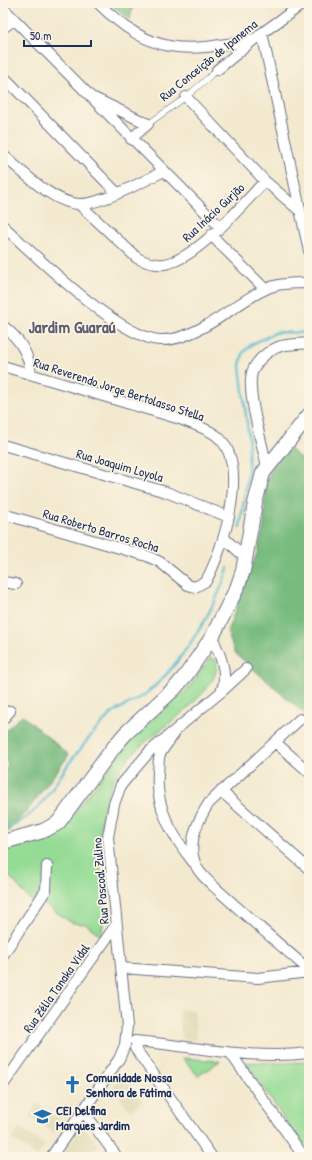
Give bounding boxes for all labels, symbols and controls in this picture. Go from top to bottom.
street label: Rua Conceição de Ipanema [155,15,261,105]
scale bar [24,22,91,48]
text: 50 m [30,27,51,44]
street label: Rua Inácio Gurjão [178,178,248,246]
district label: Jardim Guaraú [28,315,116,338]
street label: Rua Reverendo Jorge Bertolasso Stella [31,353,207,425]
street label: Rua Joaquim Loyola [74,444,166,486]
street label: Rua Roberto Barros Rocha [41,504,161,556]
street label: Rua Pascoal Zulino [87,837,113,925]
street label: Rua Zélia Tanaka Vidal [19,939,94,1036]
place label: Comunidade Nossa Senhora de Fátima [86,1068,173,1101]
church icon: Comunidade Nossa Senhora de Fátima [63,1074,83,1094]
place label: CEI Delfina Marques Jardim [56,1101,130,1135]
school or university icon: CEI Delfina Marques Jardim [33,1107,53,1127]

